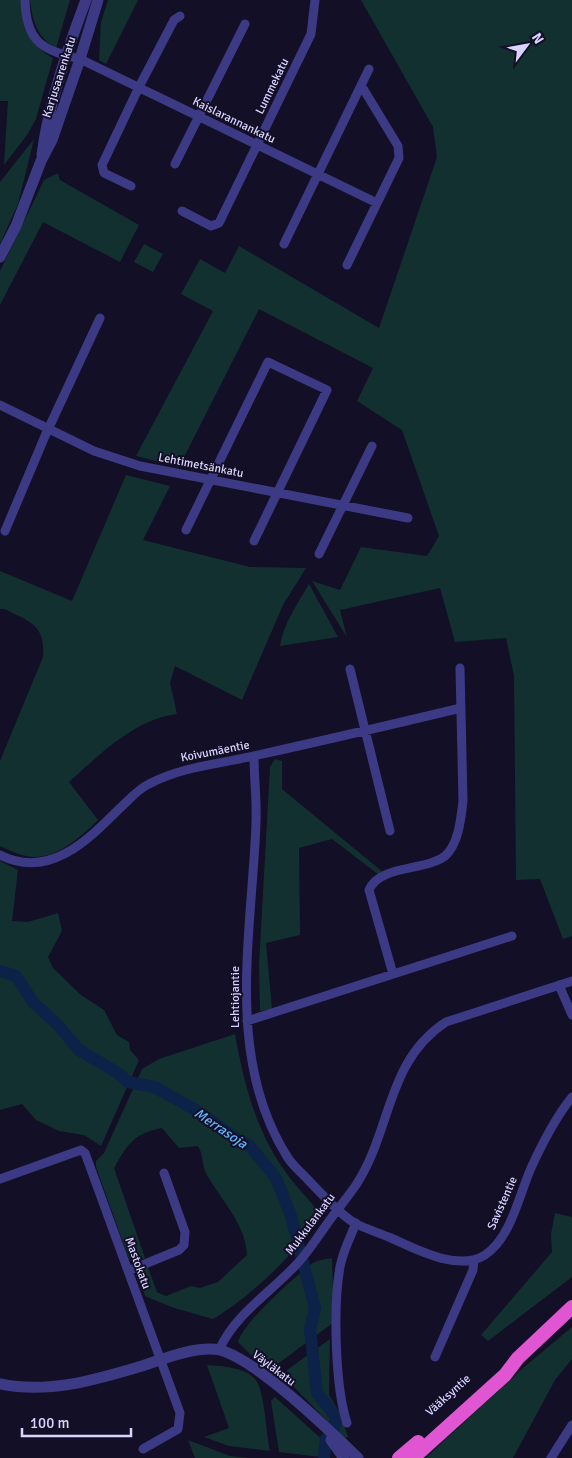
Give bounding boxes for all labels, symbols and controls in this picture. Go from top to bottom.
north arrow [502,20,552,70]
text: N [528,30,547,47]
street label: Karjusaarenkatu [39,35,80,120]
street label: Lummekatu [252,56,292,117]
street label: Kaislarannankatu [190,94,278,147]
street label: Lehtimetsänkatu [157,450,245,481]
street label: Koivumäentie [179,737,251,766]
street label: Lehtiojantie [228,966,243,1028]
water label: Merrasoja [191,1105,251,1153]
street label: Savistentie [484,1174,521,1232]
street label: Mukkulankatu [282,1190,339,1258]
street label: Mastokatu [121,1235,154,1291]
street label: Väyläkatu [249,1347,298,1390]
street label: Vääksyntie [423,1371,474,1420]
scale bar [22,1406,131,1438]
text: 100 m [30,1414,70,1432]

